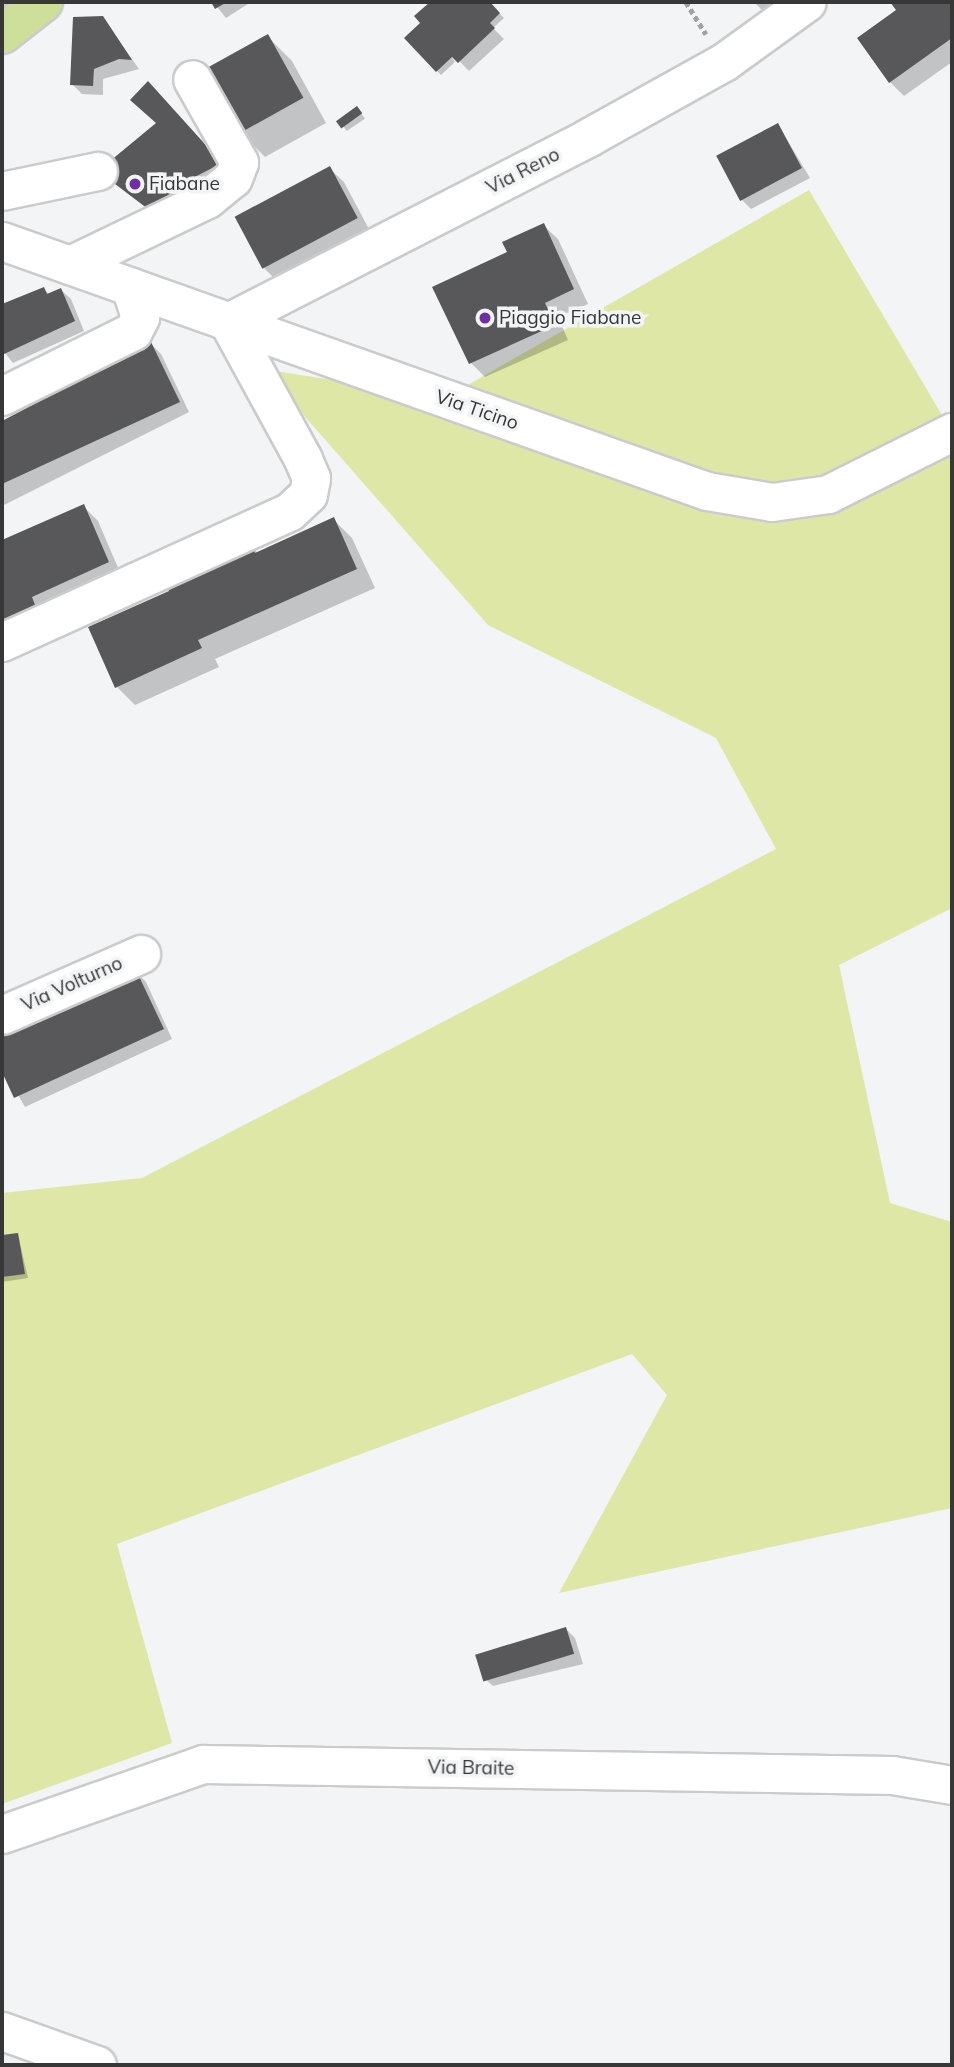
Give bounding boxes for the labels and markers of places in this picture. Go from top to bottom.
place label: Fiabane [149,173,220,195]
marker: Fiabane [127,176,143,192]
place label: Piaggio Fiabane [499,307,641,329]
marker: Piaggio Fiabane [477,310,493,326]

